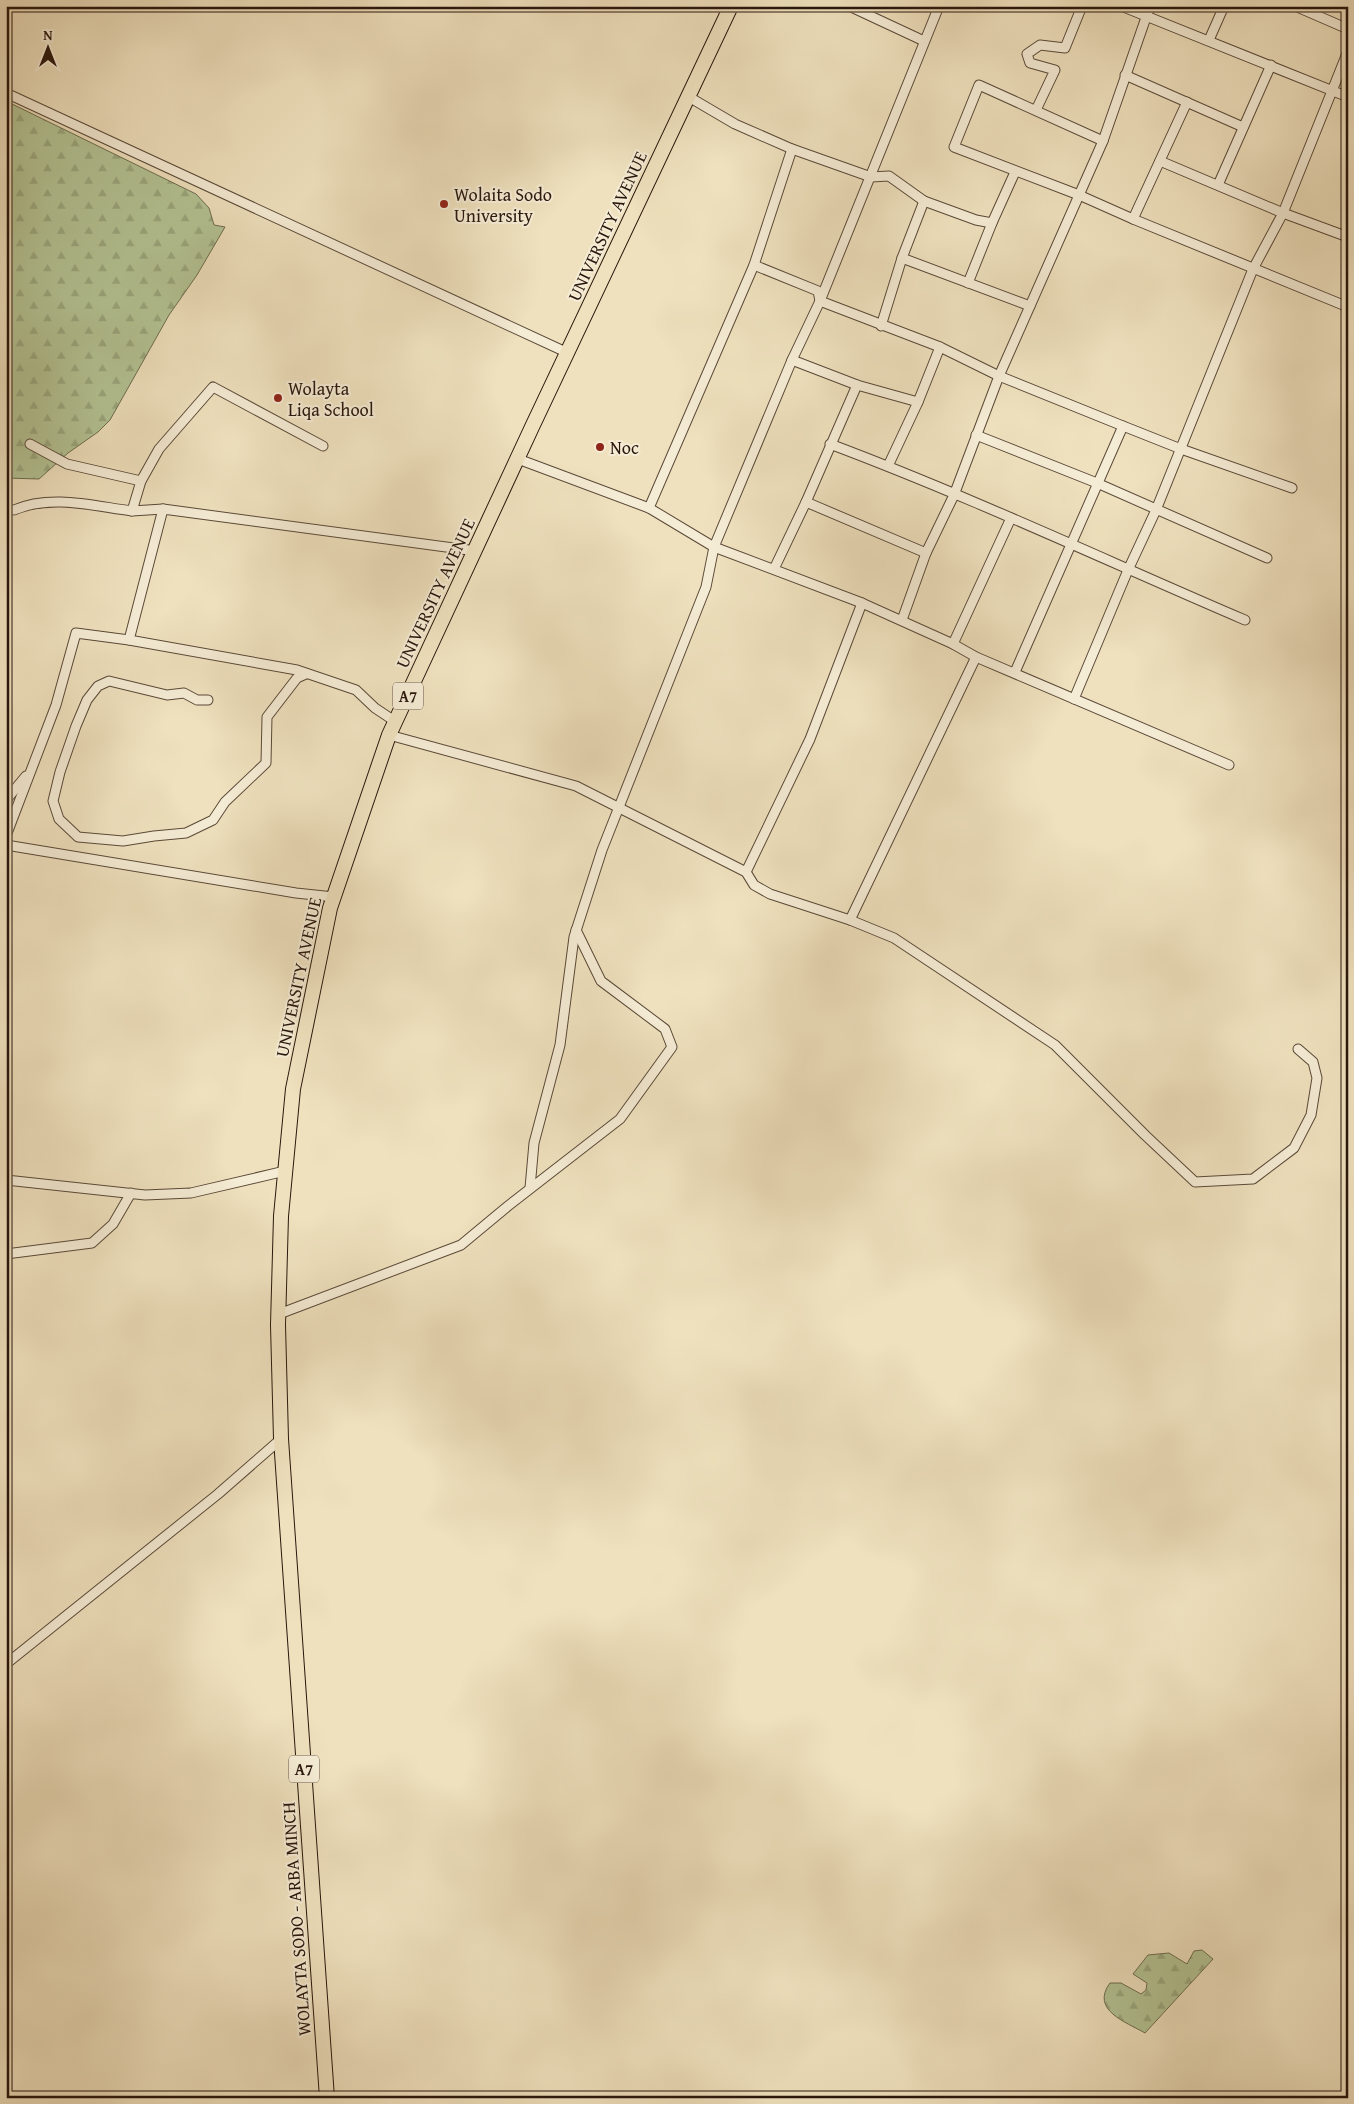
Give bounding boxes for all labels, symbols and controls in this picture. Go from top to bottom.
north arrow [22,22,72,72]
text: N [43,25,53,45]
street label: UNIVERSITY AVENUE [560,147,654,305]
place label: Wolaita Sodo University [454,181,552,229]
marker: Wolaita Sodo University [438,198,450,210]
place label: Wolayta Liqa School [288,375,374,423]
marker: Wolayta Liqa School [272,392,284,404]
place label: Noc [610,434,639,461]
marker: Noc [594,441,606,453]
street label: UNIVERSITY AVENUE [388,514,482,672]
road number: A7 [393,682,423,709]
street label: UNIVERSITY AVENUE [268,895,328,1059]
road number: A7 [289,1756,319,1782]
street label: WOLAYTA SODO - ARBA MINCH [274,1801,318,2037]

